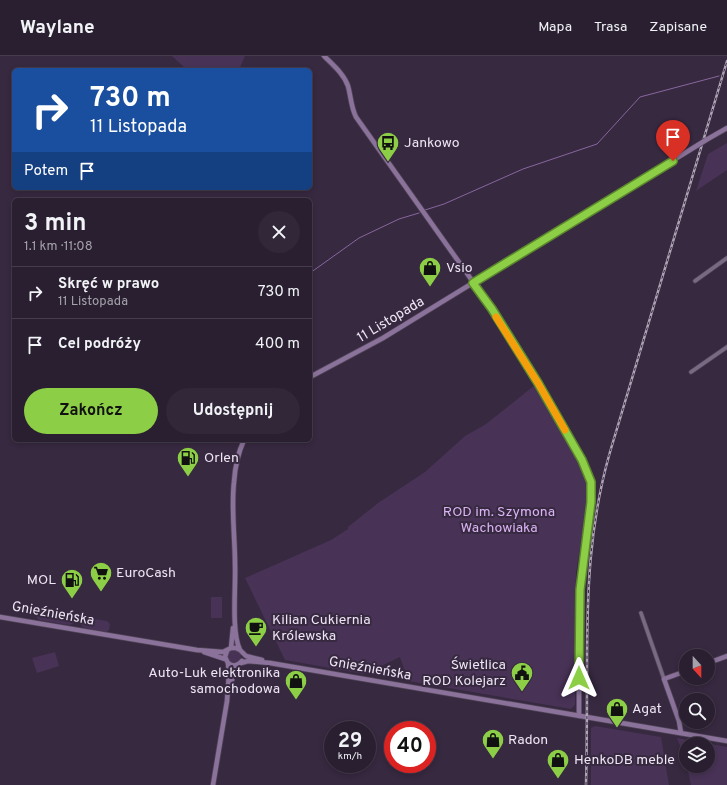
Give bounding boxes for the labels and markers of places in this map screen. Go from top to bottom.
pin [656,120,690,161]
bus stop icon: Jankowo [375,130,401,163]
place label: Jankowo [404,135,460,152]
shop icon: Vsio [417,255,443,288]
place label: Vsio [446,260,473,277]
fuel station icon: Orlen [175,445,201,478]
place label: Orlen [204,450,239,467]
supermarket icon: EuroCash [88,560,114,593]
place label: EuroCash [116,565,176,582]
fuel station icon: MOL [59,567,85,600]
place label: MOL [27,572,56,589]
place label: Kilian Cukiernia Królewska [272,612,371,645]
cafe icon: Kilian Cukiernia Królewska [243,615,269,648]
place label: Świetlica ROD Kolejarz [422,656,506,690]
public building icon: Świetlica ROD Kolejarz [509,660,535,693]
place label: Auto-Luk elektronika samochodowa [148,665,280,698]
shop icon: Auto-Luk elektronika samochodowa [283,668,309,701]
shop icon: Agat [604,696,630,729]
place label: Agat [632,701,662,718]
shop icon: Radon [480,727,506,760]
place label: Radon [508,732,548,749]
shop icon: HenkoDB meble [545,747,571,780]
place label: HenkoDB meble [574,752,675,769]

